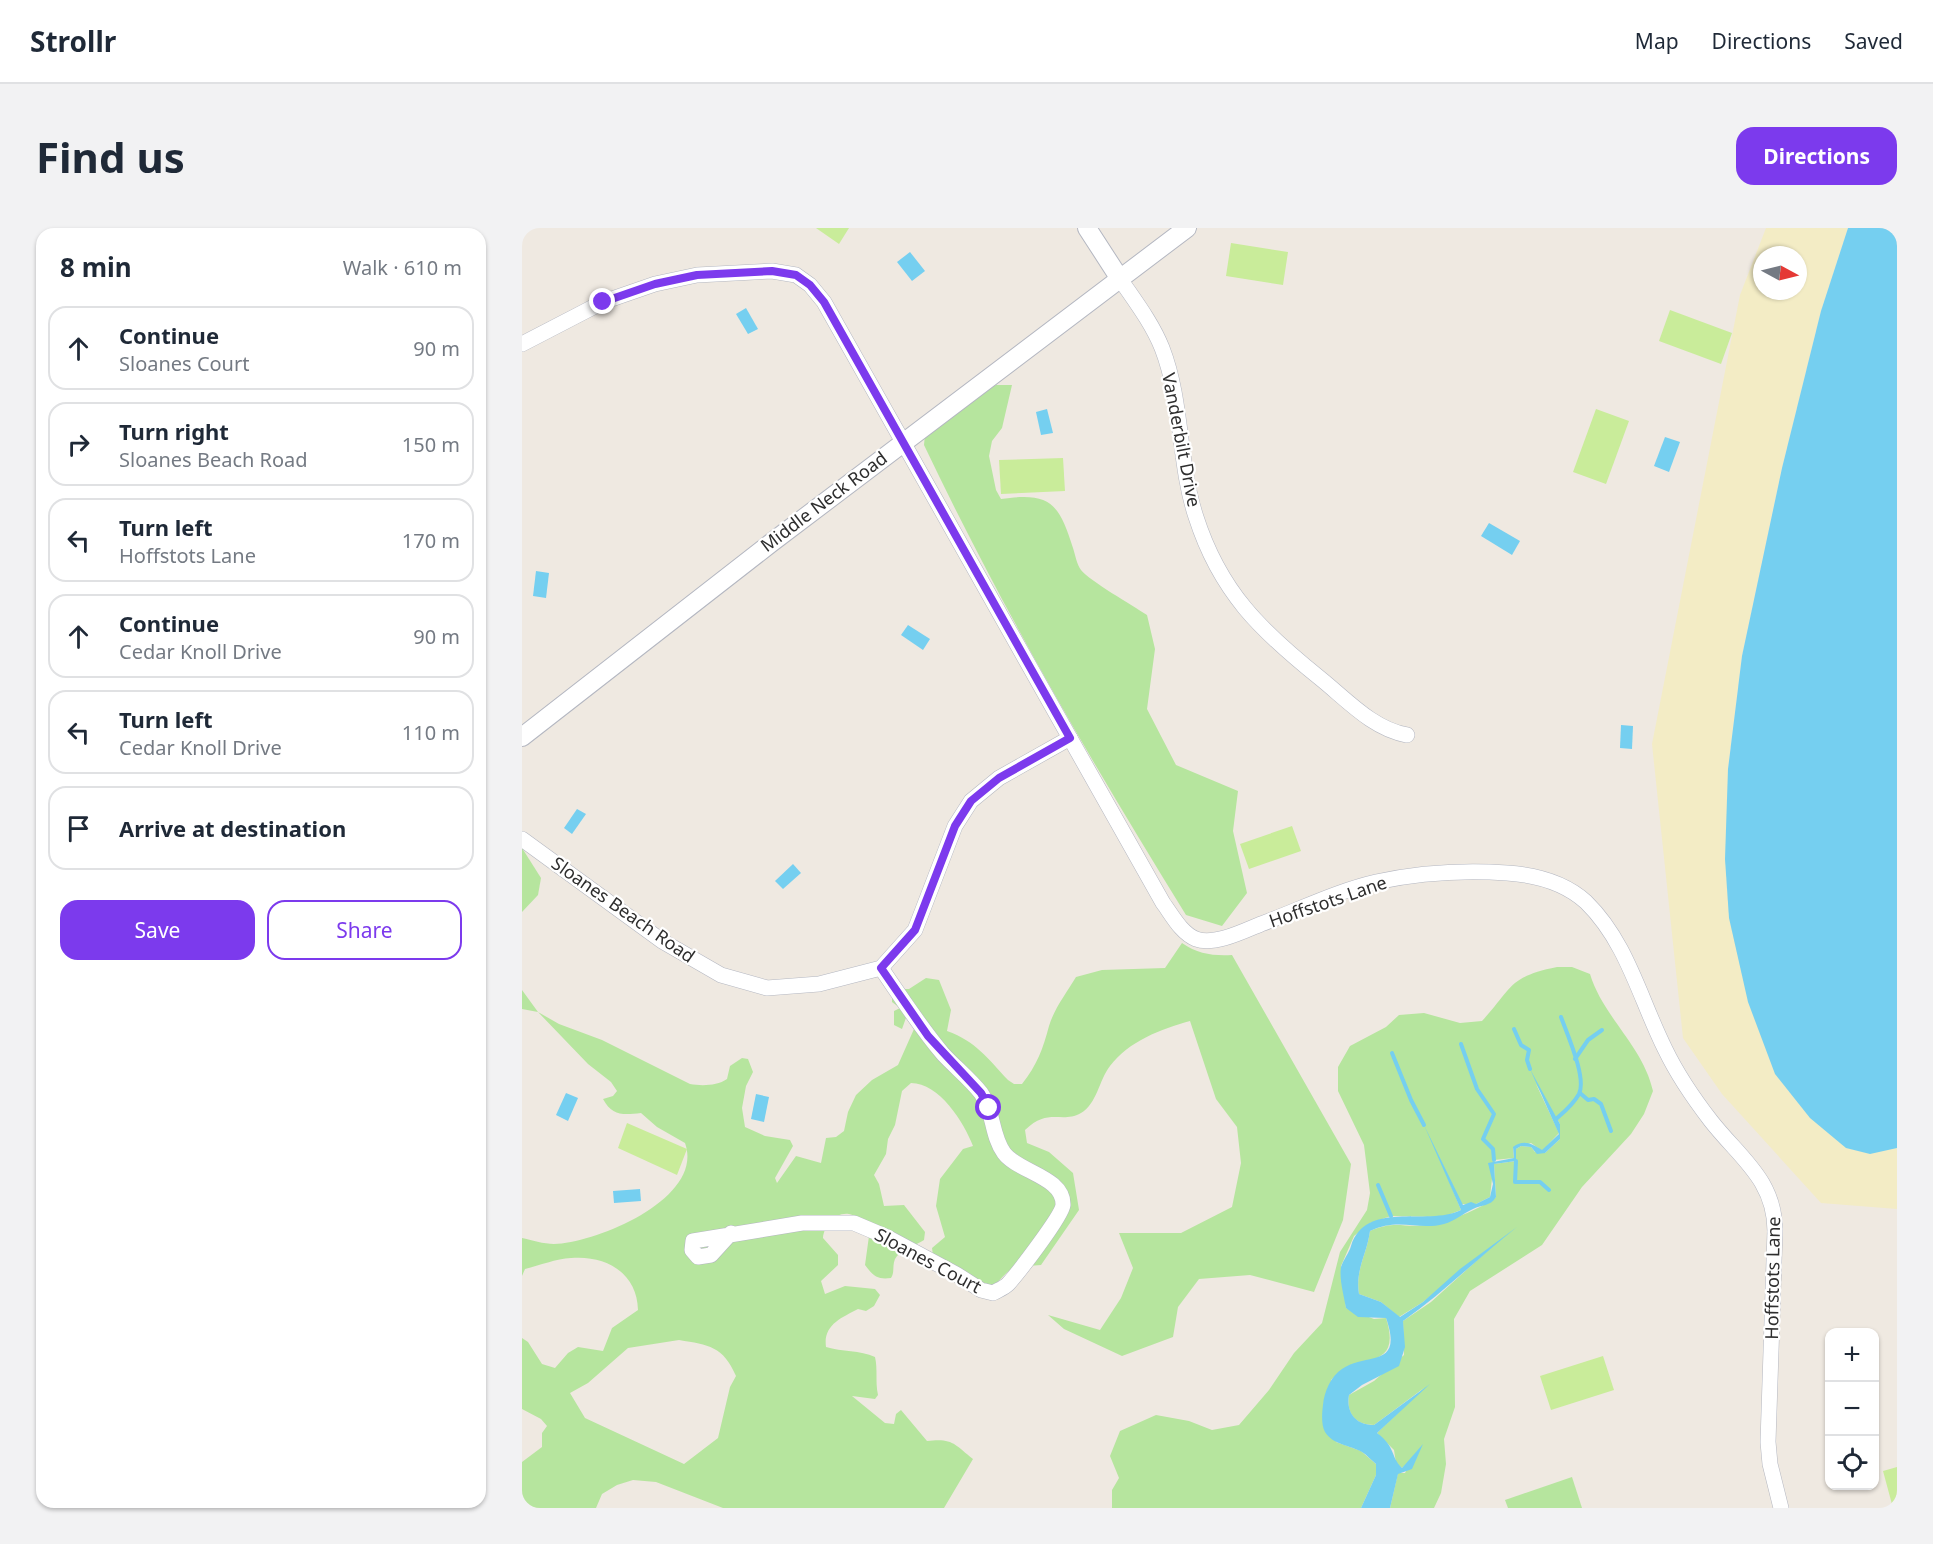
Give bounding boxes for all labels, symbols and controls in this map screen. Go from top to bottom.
text: Strollr [30,22,116,60]
text: Map [1635,27,1679,55]
text: Directions [1712,27,1811,55]
text: Saved [1844,27,1903,55]
button: Directions [1736,127,1897,185]
text: Find us [36,128,185,185]
north arrow [1753,246,1807,300]
text: 8 min [60,249,132,285]
text: Walk · 610 m [343,254,462,281]
route end [589,288,615,314]
text: Continue [119,320,219,350]
icon: ahead [62,332,95,365]
text: 90 m [413,335,460,362]
text: Sloanes Court [119,350,249,377]
street label: Vanderbilt Drive [1157,371,1207,509]
text: Turn right [119,416,229,446]
icon: right [62,428,95,461]
text: 150 m [402,431,460,458]
text: Sloanes Beach Road [119,446,308,473]
street label: Middle Neck Road [755,446,892,557]
text: Turn left [119,512,213,542]
icon: left [62,524,95,557]
text: 170 m [402,527,460,554]
text: Hoffstots Lane [119,542,256,569]
text: Continue [119,608,219,638]
icon: ahead [62,620,95,653]
text: 90 m [413,623,460,650]
text: Cedar Knoll Drive [119,638,282,665]
text: Turn left [119,704,213,734]
icon: left [62,716,95,749]
text: 110 m [402,719,460,746]
text: Cedar Knoll Drive [119,734,282,761]
icon: arrive [62,812,95,845]
text: Arrive at destination [119,813,346,843]
street label: Sloanes Beach Road [547,851,700,968]
street label: Hoffstots Lane [1266,870,1390,932]
button: Save [60,900,255,960]
button: Share [267,900,462,960]
route start [975,1094,1001,1120]
street label: Hoffstots Lane [1759,1216,1785,1340]
street label: Sloanes Court [871,1222,986,1299]
map controls [1825,1328,1879,1490]
button: + [1825,1328,1879,1382]
button: − [1825,1382,1879,1436]
button: locate [1825,1436,1879,1490]

